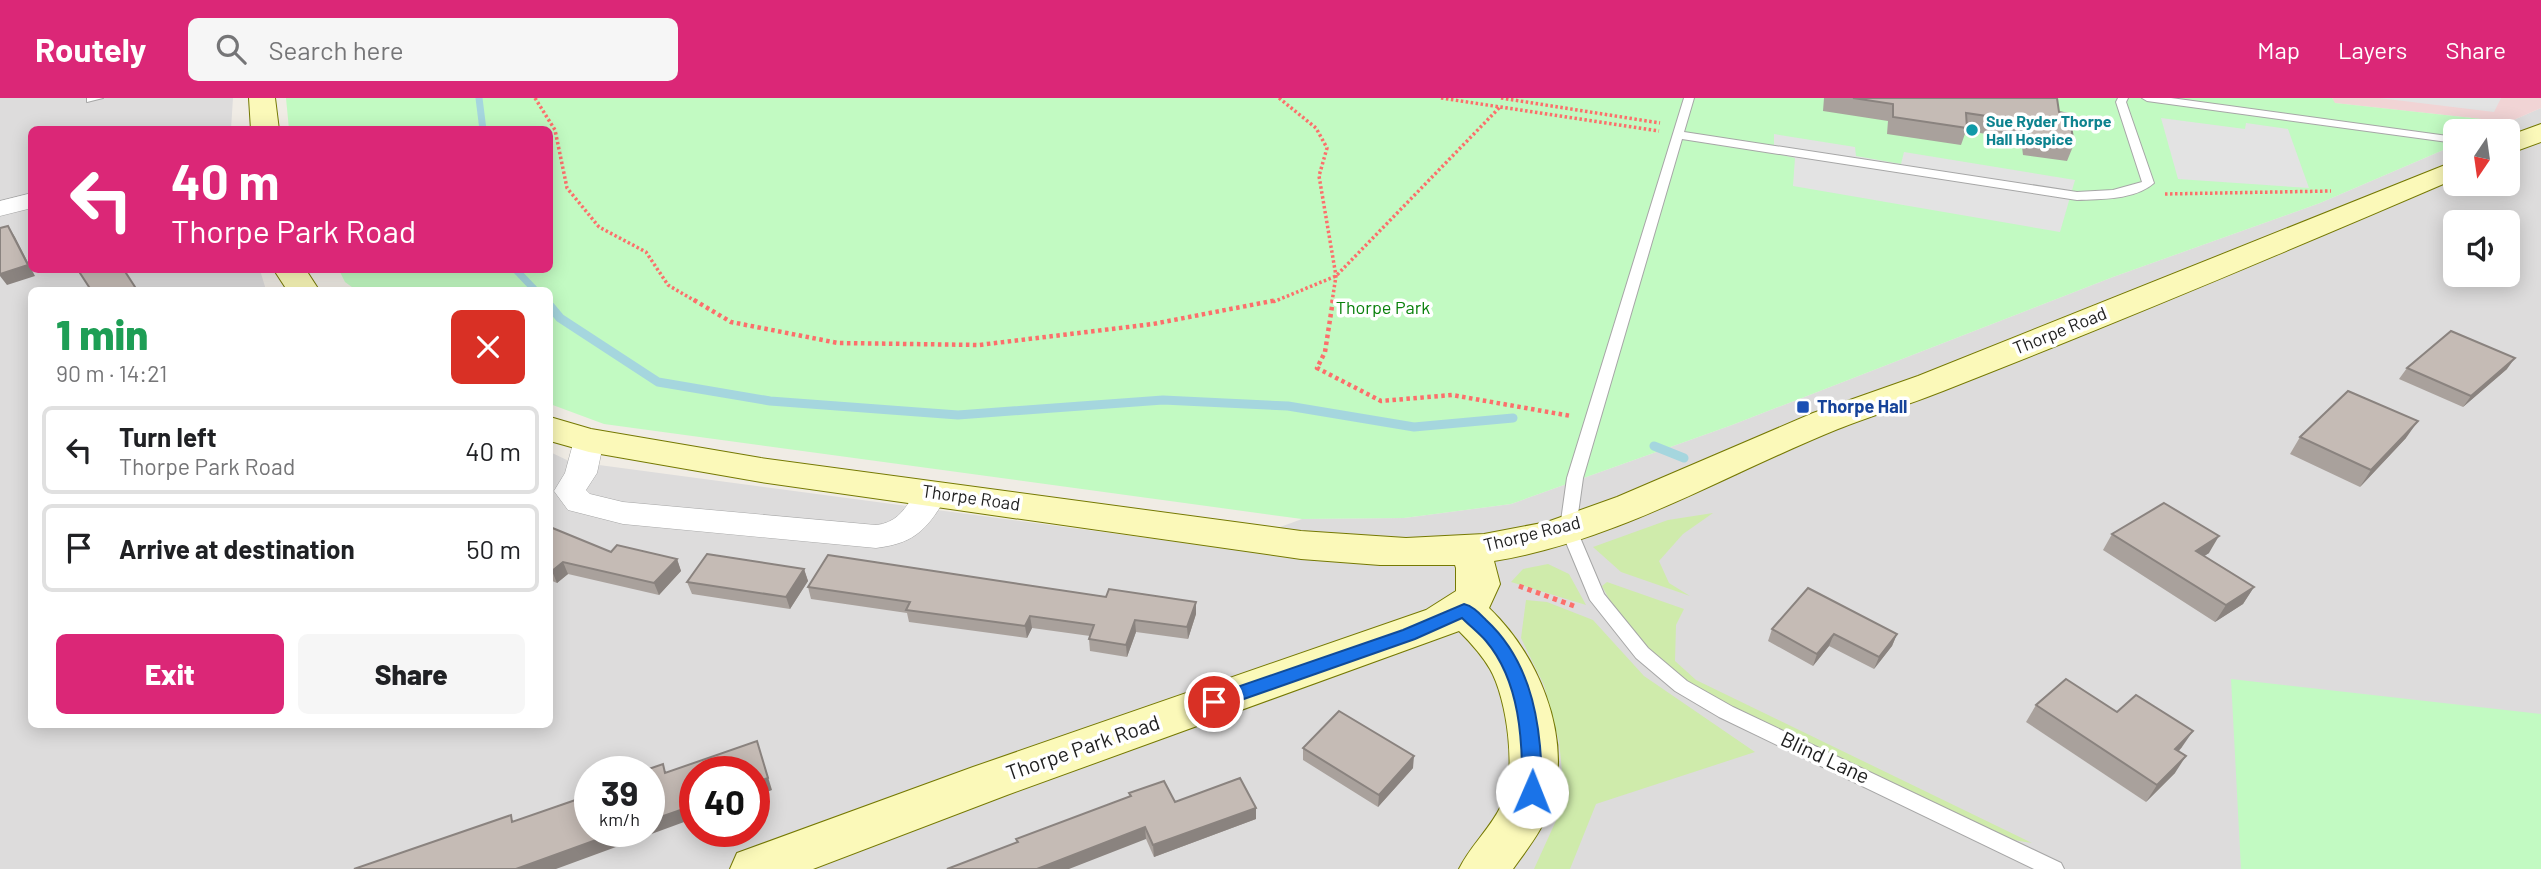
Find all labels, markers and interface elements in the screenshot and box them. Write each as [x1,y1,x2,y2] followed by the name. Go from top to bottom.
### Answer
[188,18,678,81] search box
[35,29,146,69] text: Routely
[212,30,250,68] icon: search
[268,34,404,65] text: Search here
[2257,35,2300,64] text: Map
[2338,35,2407,64] text: Layers
[2445,35,2506,64] text: Share
[1986,111,2112,148] place label: Sue Ryder Thorpe Hall Hospice
[2443,119,2520,196] north arrow
[2443,119,2520,287] map controls
[1964,122,1980,138] marker: Sue Ryder Thorpe Hall Hospice
[171,151,279,210] text: 40 m
[56,154,147,245] icon: left
[2443,210,2520,287] button: sound
[171,211,416,249] text: Thorpe Park Road
[1336,296,1430,318] park label: Thorpe Park
[2010,301,2110,359] street label: Thorpe Road
[56,308,148,358] text: 1 min
[451,310,525,384] button: close
[56,359,167,387] text: 90 m · 14:21
[1817,395,1907,417] place label: Thorpe Hall
[1795,399,1811,415] marker: Thorpe Hall
[119,421,217,452] text: Turn left
[60,431,98,469] icon: left
[465,435,521,466] text: 40 m
[119,452,295,480] text: Thorpe Park Road
[921,479,1022,515] street label: Thorpe Road
[1481,510,1582,556] street label: Thorpe Road
[60,529,98,567] icon: arrive
[119,533,355,564] text: Arrive at destination
[466,533,521,564] text: 50 m
[56,634,284,714] button: Exit
[298,634,525,714] button: Share
[1184,672,1244,732] pin
[1195,683,1233,721] icon: arrive
[1002,709,1163,785] street label: Thorpe Park Road
[1777,725,1874,788] street label: Blind Lane
[1495,755,1569,829] position arrow
[679,756,770,847] speed limit sign: 40
[601,771,638,813] text: 39
[599,808,640,830] text: km/h

